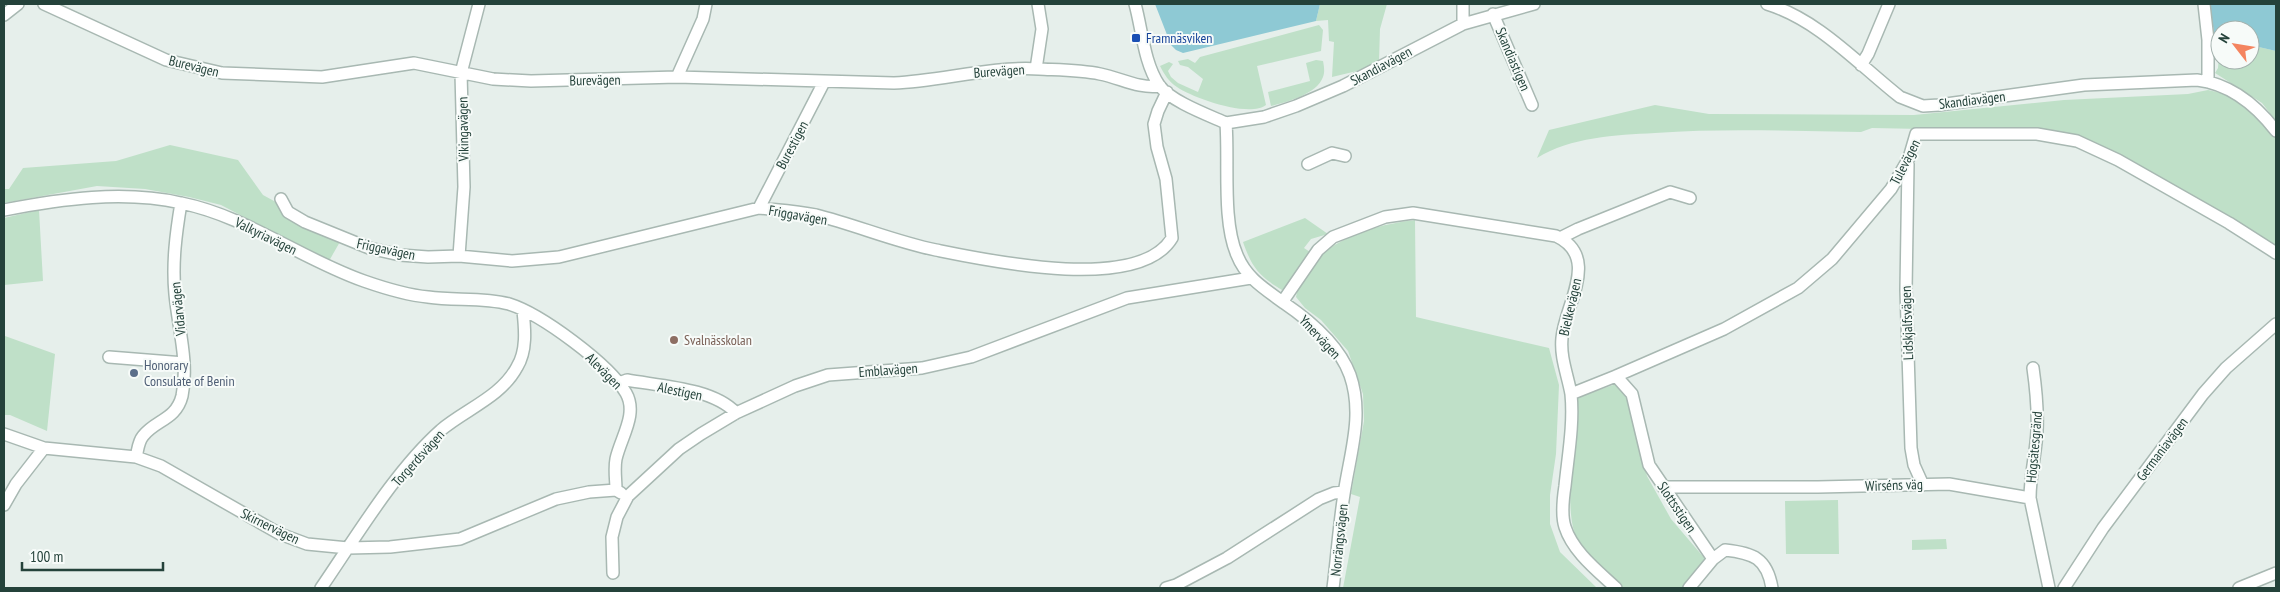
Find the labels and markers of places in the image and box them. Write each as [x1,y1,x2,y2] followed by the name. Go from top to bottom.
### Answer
[1146,29,1213,47] place label: Framnäsviken
[1130,32,1142,44] marker: Framnäsviken
[684,331,752,349] place label: Svalnässkolan
[668,334,680,346] marker: Svalnässkolan
[144,356,235,390] place label: Honorary Consulate of Benin
[128,367,140,379] marker: Honorary Consulate of Benin

